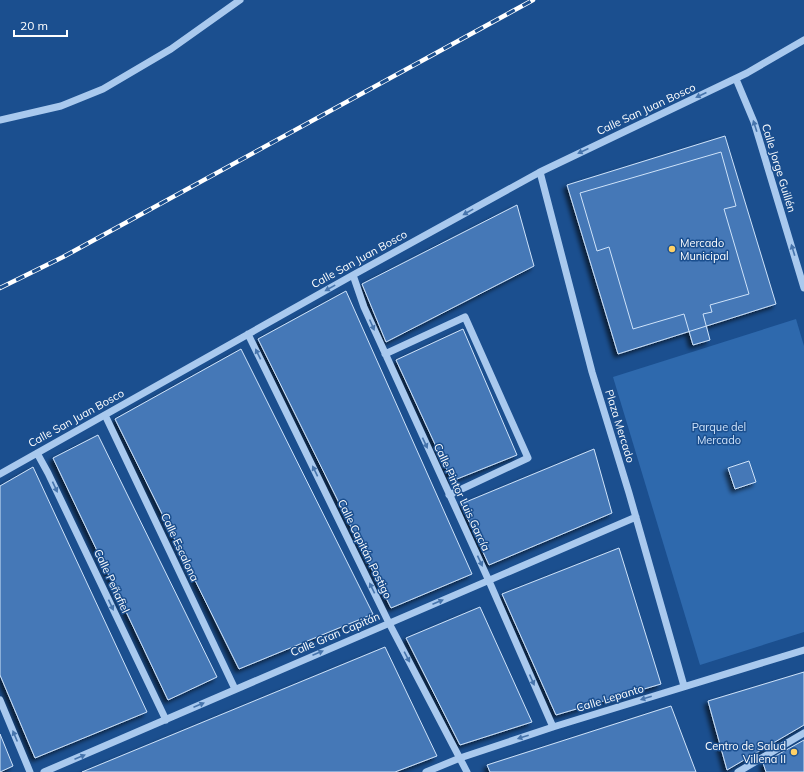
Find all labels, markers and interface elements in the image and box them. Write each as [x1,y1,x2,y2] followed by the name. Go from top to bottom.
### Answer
[14,12,67,38] scale bar
[20,18,48,33] text: 20 m
[594,80,698,138] street label: Calle San Juan Bosco
[695,92,706,98] one-way arrow
[751,120,757,132] one-way arrow
[759,122,799,214] street label: Calle Jorge Guillén
[578,148,589,154] one-way arrow
[462,208,474,215] one-way arrow
[309,227,409,291] street label: Calle San Juan Bosco
[680,236,729,263] place label: Mercado Municipal
[667,244,677,254] marker: Mercado Municipal
[790,244,796,256] one-way arrow
[324,285,336,291] one-way arrow
[369,319,375,331] one-way arrow
[255,348,261,360] one-way arrow
[26,386,126,450] street label: Calle San Juan Bosco
[602,388,638,464] street label: Plaza Mercado
[692,420,746,447] park label: Parque del Mercado
[423,437,429,449] one-way arrow
[431,441,493,553] street label: Calle Pintor Luis García
[312,465,318,477] one-way arrow
[52,482,58,493] one-way arrow
[335,497,395,601] street label: Calle Capitán Postigo
[158,511,202,583] street label: Calle Escalona
[91,547,133,615] street label: Calle Peñafiel
[477,555,483,567] one-way arrow
[369,582,375,593] one-way arrow
[108,599,114,611] one-way arrow
[432,599,443,605] one-way arrow
[288,609,382,659] street label: Calle Gran Capitán
[313,650,325,656] one-way arrow
[404,652,410,663] one-way arrow
[529,674,535,686] one-way arrow
[575,681,645,715] street label: Calle Lepanto
[640,695,652,701] one-way arrow
[194,702,205,708] one-way arrow
[12,731,18,742] one-way arrow
[516,734,528,740] one-way arrow
[705,739,786,766] place label: Centro de Salud Villena II
[789,747,799,757] marker: Centro de Salud Villena II
[74,753,86,759] one-way arrow

